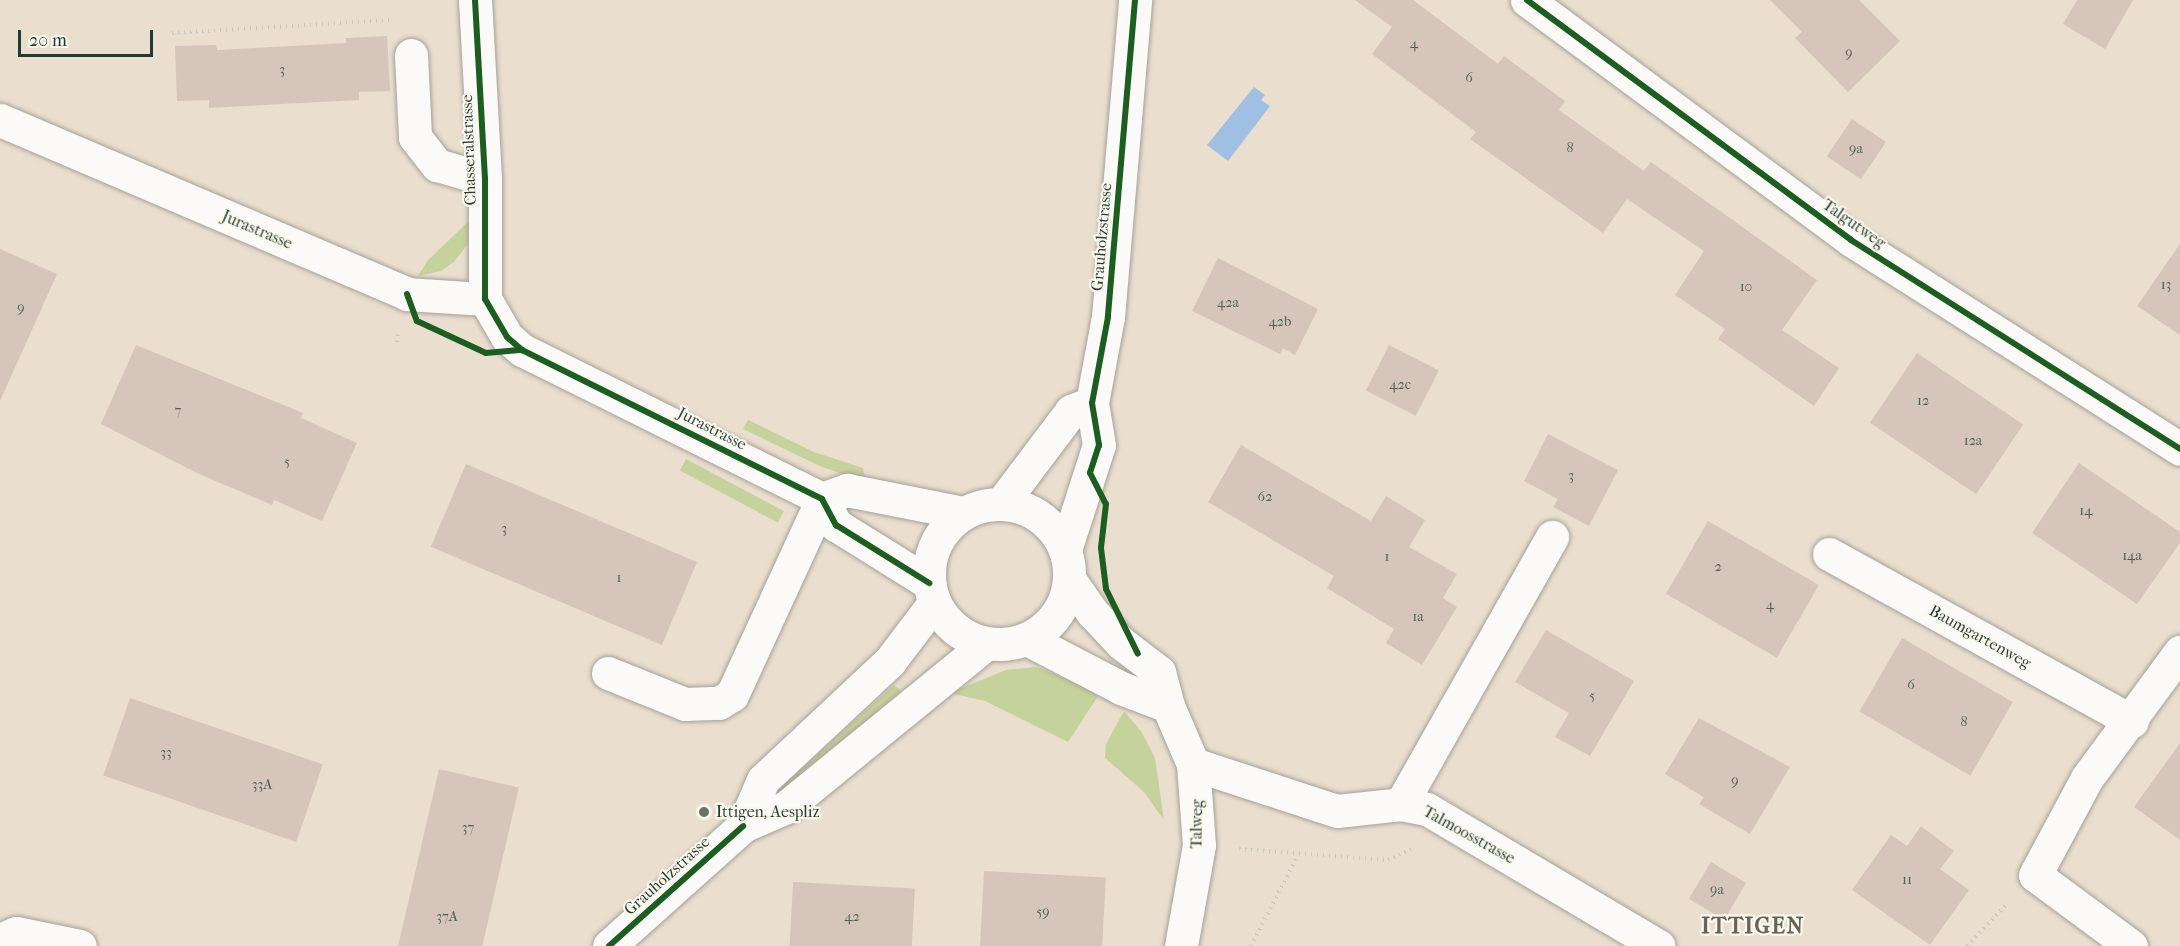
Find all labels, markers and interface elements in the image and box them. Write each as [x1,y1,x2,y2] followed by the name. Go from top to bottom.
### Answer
[21,18,156,56] scale bar
[29,30,67,51] text: 20 m
[1410,36,1418,52] house number: 4
[1845,45,1853,61] house number: 9
[279,62,285,78] house number: 3
[1465,70,1473,86] house number: 6
[457,94,481,206] street label: Chasseralstrasse
[1566,140,1574,156] house number: 8
[1849,141,1863,157] house number: 9a
[1088,182,1116,292] street label: Grauholzstrasse
[1819,195,1889,253] street label: Talgutweg
[219,207,295,253] street label: Jurastrasse
[2161,277,2171,293] house number: 13
[1740,279,1752,295] house number: 10
[1217,295,1239,311] house number: 42a
[17,300,25,316] house number: 9
[1269,314,1291,330] house number: 42b
[1389,377,1411,393] house number: 42c
[1917,393,1929,409] house number: 12
[175,403,181,419] house number: 7
[674,404,750,454] street label: Jurastrasse
[1964,433,1982,449] house number: 12a
[284,454,290,470] house number: 5
[1568,468,1574,484] house number: 3
[1258,489,1272,505] house number: 62
[2079,503,2093,519] house number: 14
[501,521,507,537] house number: 3
[2122,548,2142,564] house number: 14a
[1385,549,1389,565] house number: 1
[1714,559,1722,575] house number: 2
[617,570,621,586] house number: 1
[1766,597,1774,613] house number: 4
[1926,601,2034,673] street label: Baumgartenweg
[1412,609,1424,625] house number: 1a
[1907,677,1915,693] house number: 6
[1589,688,1595,704] house number: 5
[1960,714,1968,730] house number: 8
[160,745,172,761] house number: 33
[1731,773,1739,789] house number: 9
[252,777,272,793] house number: 33A
[1187,799,1207,849] street label: Talweg
[716,802,820,822] place label: Ittigen, Aespliz
[1420,802,1518,868] street label: Talmoosstrasse
[697,805,711,819] marker: Ittigen, Aespliz
[462,820,474,836] house number: 37
[620,833,714,919] street label: Grauholzstrasse
[1902,872,1912,888] house number: 11
[1710,882,1724,898] house number: 9a
[1036,904,1050,920] house number: 59
[436,909,458,925] house number: 37A
[844,909,860,925] house number: 42
[1701,914,1805,940] district label: ITTIGEN

